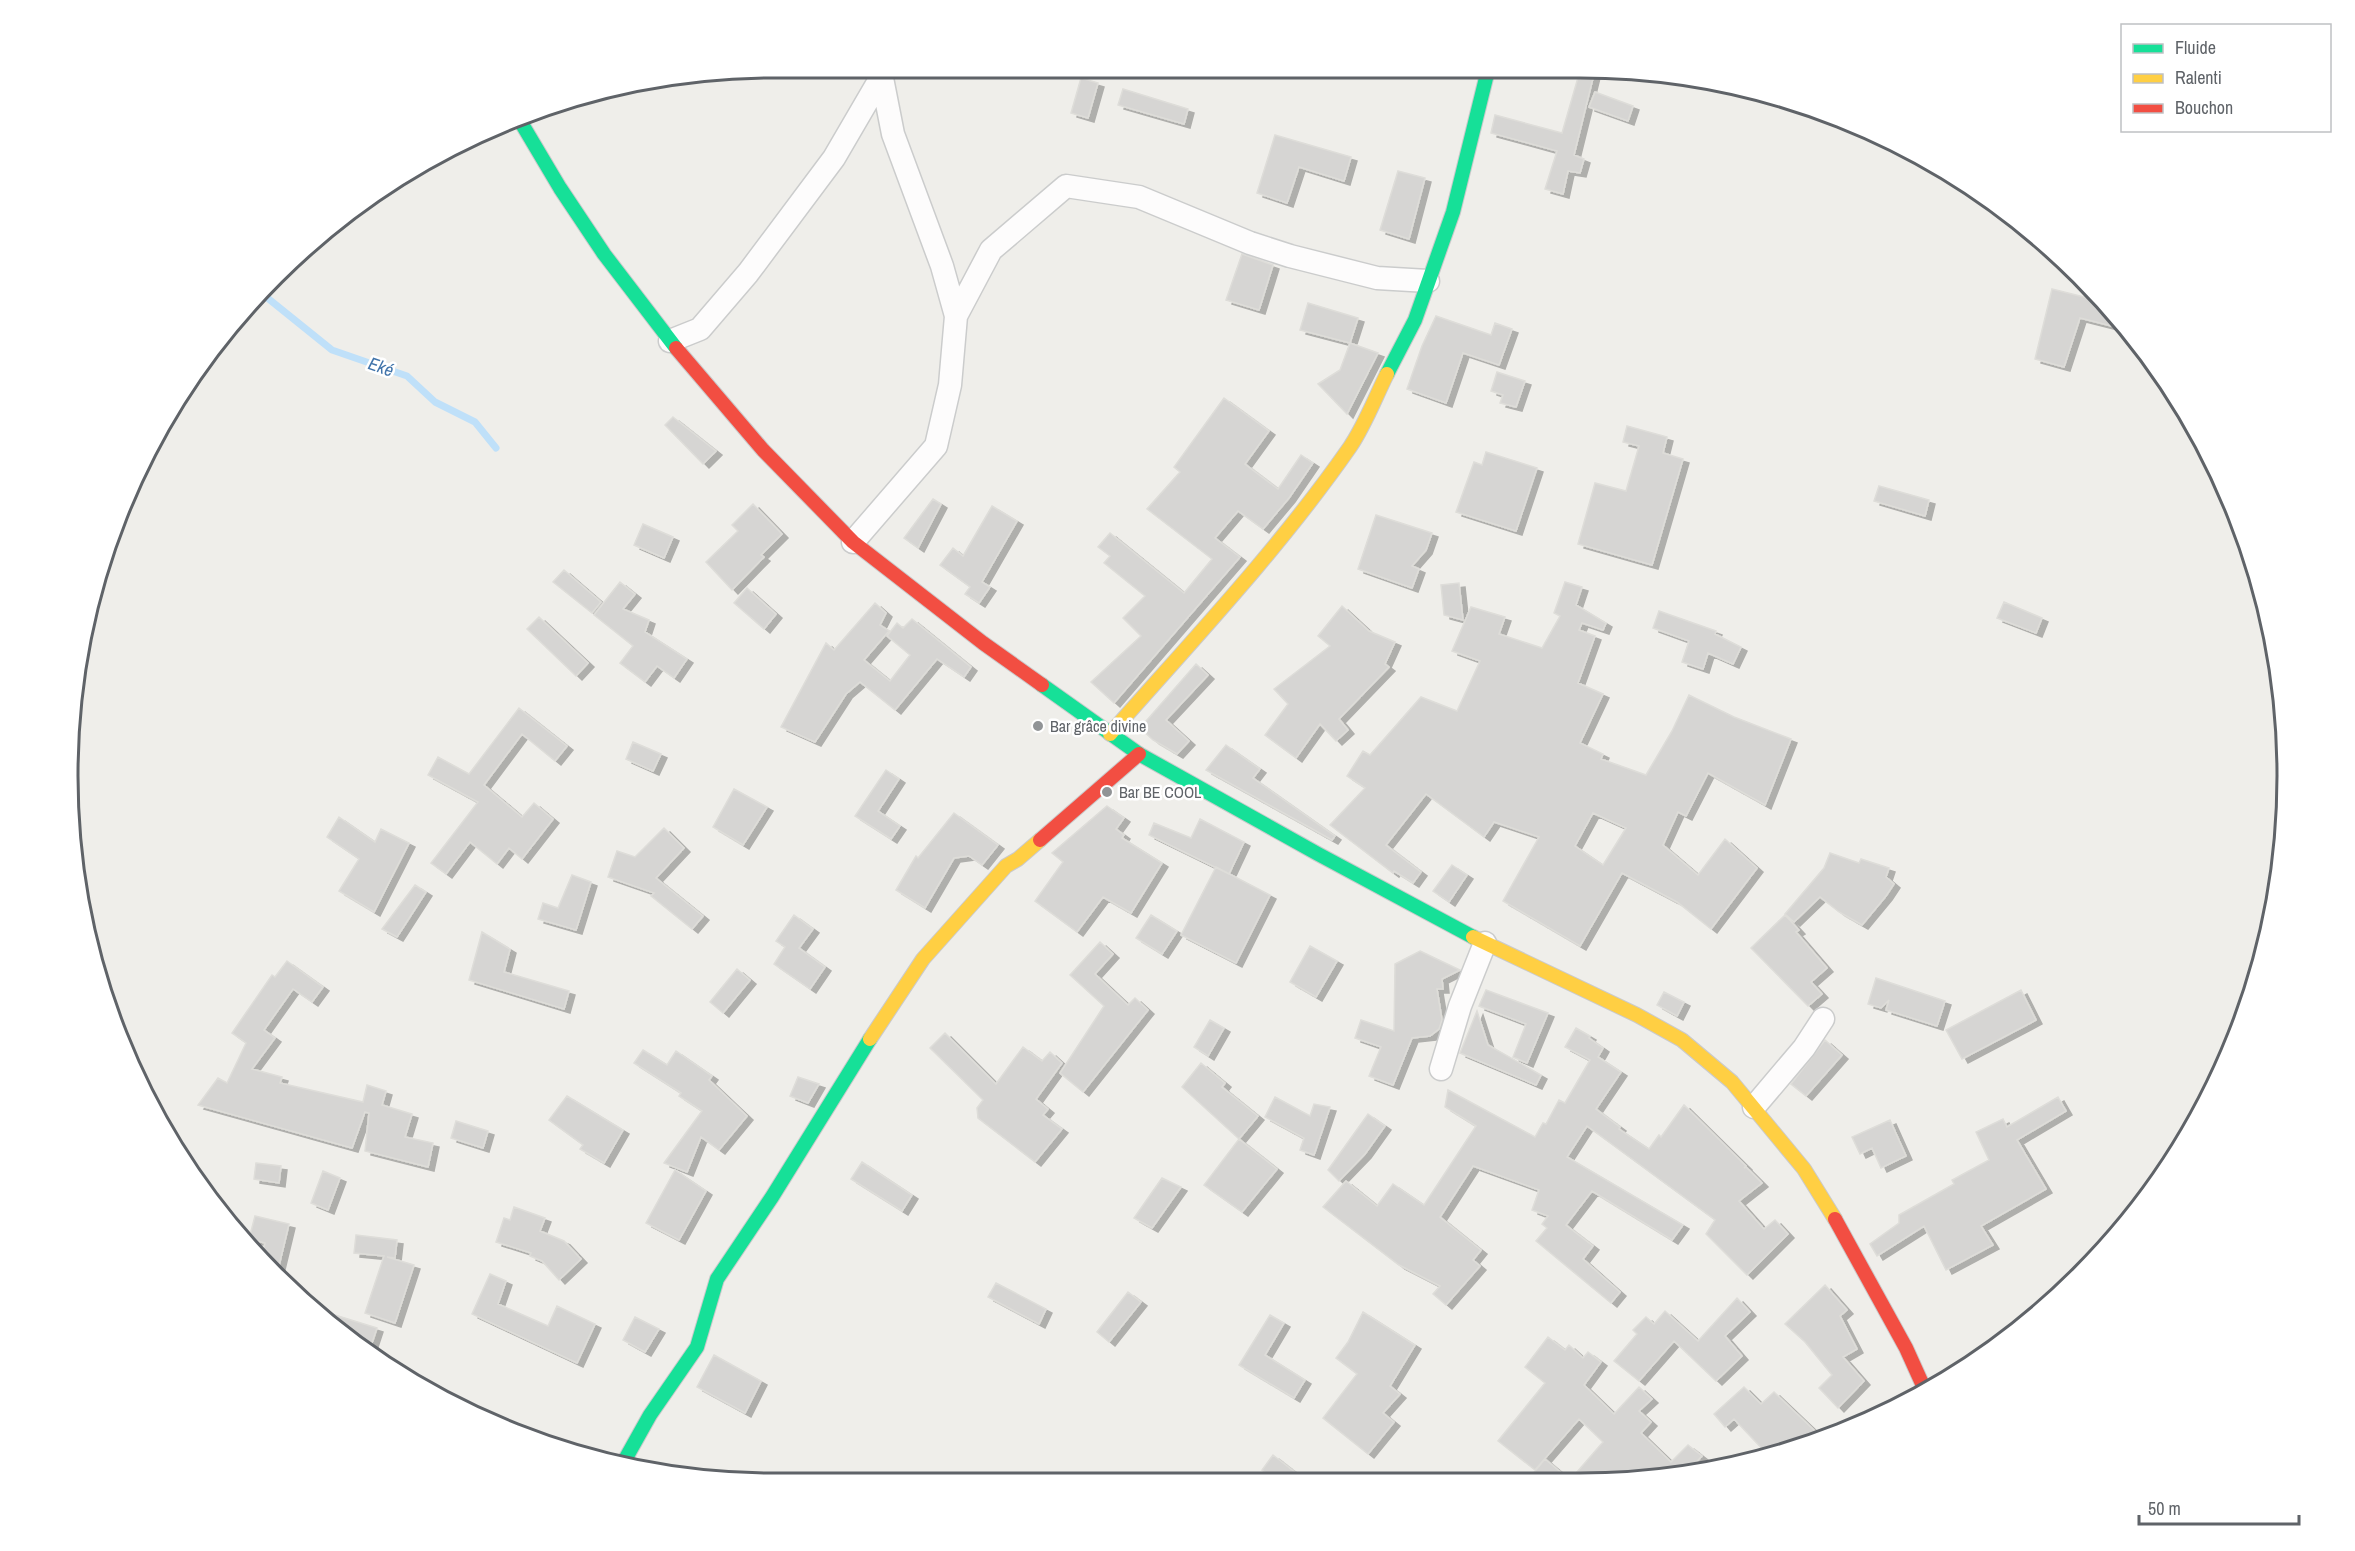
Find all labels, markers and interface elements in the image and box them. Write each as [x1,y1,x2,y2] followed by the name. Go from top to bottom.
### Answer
[2121,24,2331,132] legend
[2175,35,2216,60] text: Fluide
[2175,65,2222,90] text: Ralenti
[2175,95,2233,120] text: Bouchon
[365,351,397,382] water label: Eké
[1050,715,1146,737] place label: Bar grâce divine
[1031,719,1045,733] marker: Bar grâce divine
[1119,781,1202,803] place label: Bar BE COOL
[1100,785,1114,799] marker: Bar BE COOL
[2139,1488,2300,1526] scale bar
[2148,1496,2181,1521] text: 50 m

